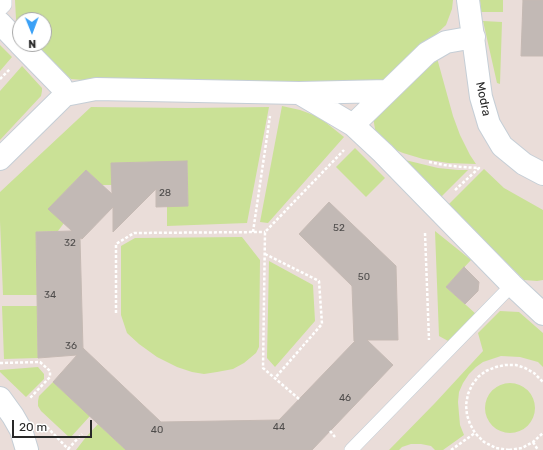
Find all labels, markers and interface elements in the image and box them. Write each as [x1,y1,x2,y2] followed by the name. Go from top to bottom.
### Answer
[12,12,52,52] north arrow
[28,37,36,50] text: N
[472,81,494,117] street label: Modra
[159,187,171,199] house number: 28
[333,222,345,234] house number: 52
[64,237,76,249] house number: 32
[358,271,370,283] house number: 50
[44,289,56,301] house number: 34
[65,340,77,352] house number: 36
[339,392,351,404] house number: 46
[14,412,94,438] scale bar
[19,420,47,434] text: 20 m
[273,421,285,433] house number: 44
[151,424,163,436] house number: 40

